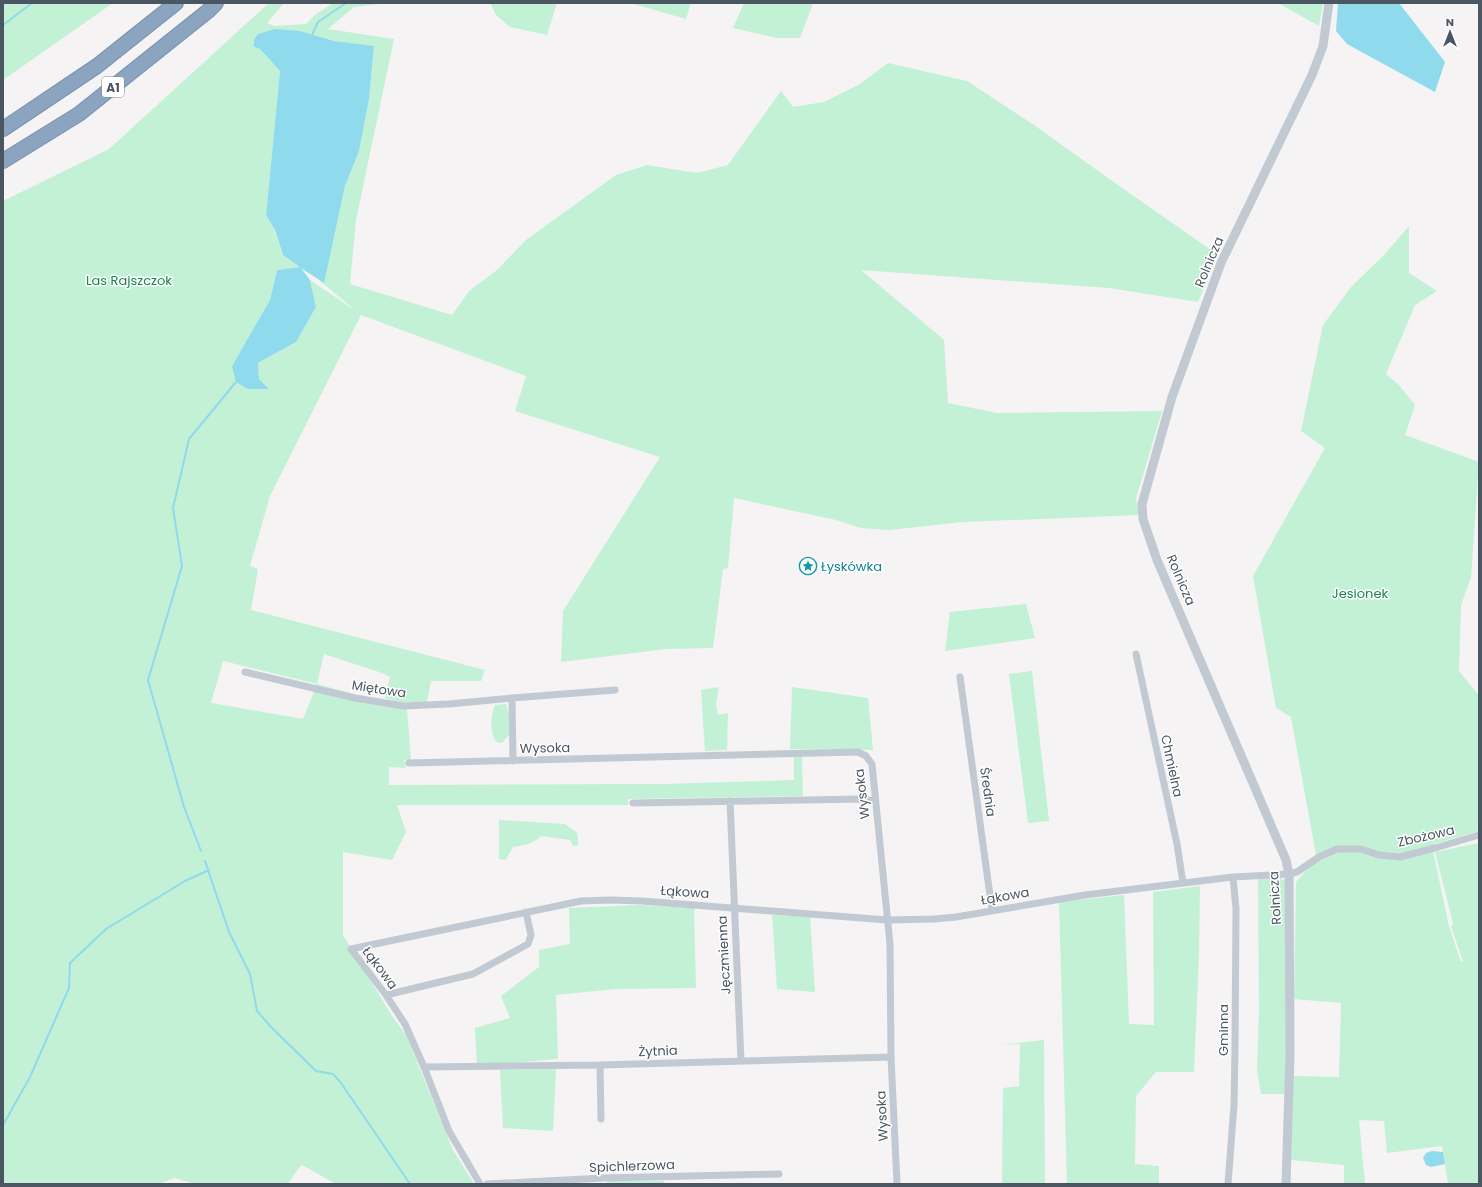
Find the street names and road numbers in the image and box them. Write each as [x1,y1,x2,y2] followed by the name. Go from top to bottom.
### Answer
[102,77,124,97] road number: A1
[1190,234,1228,290] street label: Rolnicza
[1162,552,1200,608] street label: Rolnicza
[350,675,408,703] street label: Miętowa
[1156,733,1188,799] street label: Chmielna
[520,738,570,758] street label: Wysoka
[975,766,1001,818] street label: Średnia
[849,768,875,820] street label: Wysoka
[1396,820,1456,852] street label: Zbożowa
[1264,871,1286,925] street label: Rolnicza
[660,881,710,903] street label: Łąkowa
[979,882,1031,910] street label: Łąkowa
[712,915,736,995] street label: Jęczmienna
[358,943,402,993] street label: Łąkowa
[1214,1004,1233,1056] street label: Gminna
[638,1041,678,1061] street label: Żytnia
[871,1090,893,1142] street label: Wysoka
[589,1155,675,1177] street label: Spichlerzowa

